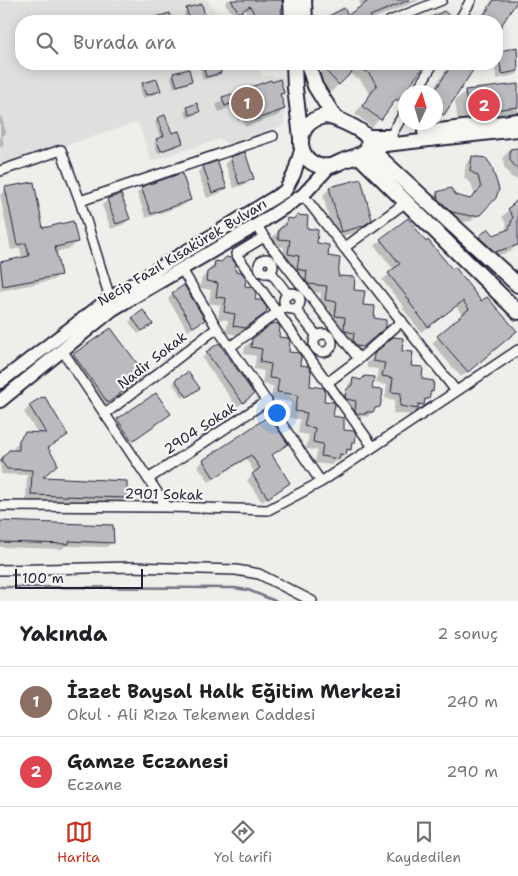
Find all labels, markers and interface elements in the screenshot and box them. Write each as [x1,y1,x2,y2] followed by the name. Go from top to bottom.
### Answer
[15,15,503,70] search box
[33,29,61,57] icon: search
[73,30,176,55] text: Burada ara
[231,84,263,122] pin: 1
[398,85,443,130] north arrow
[468,86,500,124] pin: 2
[94,194,270,310] street label: Necip Fazıl Kısakürek Bulvarı
[114,327,190,393] street label: Nadir Sokak
[160,398,240,458] street label: 2904 Sokak
[264,400,290,426] your location
[124,484,204,504] street label: 2901 Sokak
[15,566,142,589] scale bar
[22,569,64,587] text: 100 m
[20,620,107,648] text: Yakında
[437,623,498,644] text: 2 sonuç
[67,679,401,704] text: İzzet Baysal Halk Eğitim Merkezi
[32,691,40,712] text: 1
[446,691,498,712] text: 240 m
[67,704,315,725] text: Okul · Ali Rıza Tekemen Caddesi
[67,749,229,774] text: Gamze Eczanesi
[30,761,42,782] text: 2
[446,761,498,782] text: 290 m
[67,774,122,795] text: Eczane
[57,818,100,866] tab: Harita
[214,818,272,866] tab: Yol tarifi
[386,818,461,866] tab: Kaydedilen

